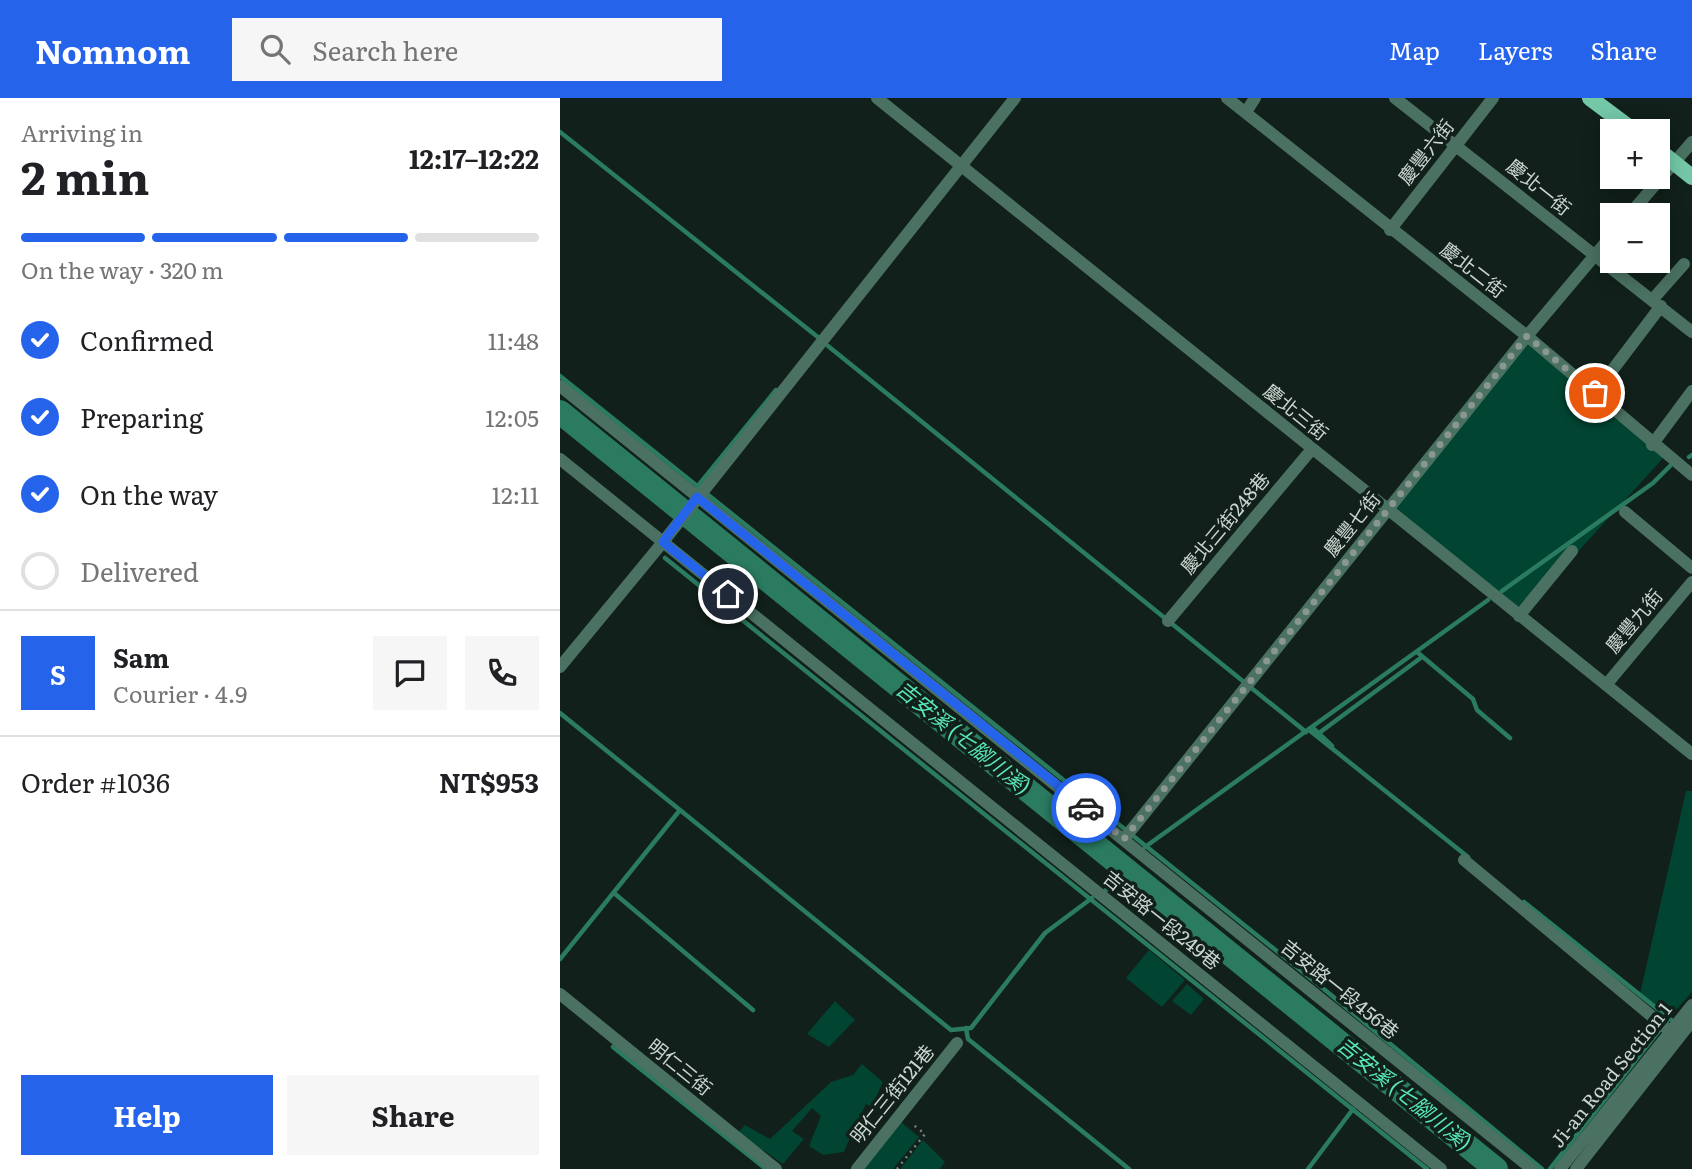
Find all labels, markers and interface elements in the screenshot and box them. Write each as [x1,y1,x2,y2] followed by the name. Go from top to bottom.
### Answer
[232,18,722,81] search box
[35,25,190,74] text: Nomnom
[256,30,294,68] icon: search
[312,30,458,69] text: Search here
[1389,32,1440,67] text: Map
[1478,32,1552,67] text: Layers
[1590,32,1657,67] text: Share
[1391,113,1460,190] street label: 慶豐六街
[21,115,143,149] text: Arriving in
[1600,119,1670,273] map controls
[1600,119,1670,189] button: +
[409,138,539,177] text: 12:17–12:22
[21,141,150,209] text: 2 min
[1501,151,1578,221] street label: 慶北一街
[1600,203,1670,273] button: −
[1435,235,1512,304] street label: 慶北二街
[21,252,224,286] text: On the way · 320 m
[80,320,214,359] text: Confirmed
[21,321,59,359] icon: check
[488,323,539,357] text: 11:48
[1565,363,1625,423] pin
[1576,374,1614,412] icon: bag
[1258,376,1335,446] street label: 慶北三街
[80,397,203,436] text: Preparing
[21,398,59,436] icon: check
[485,400,539,434] text: 12:05
[1173,465,1275,579] street label: 慶北三街248巷
[80,474,218,513] text: On the way
[21,475,59,513] icon: check
[492,477,539,511] text: 12:11
[1316,485,1386,562] street label: 慶豐七街
[80,551,199,590] text: Delivered
[698,564,758,624] pin
[709,575,747,613] icon: home
[1598,582,1668,658] street label: 慶豐九街
[373,636,447,710] button: chat
[465,636,539,710] button: phone
[113,637,169,676] text: Sam
[50,654,66,693] text: S
[891,672,1038,800] water label: 吉安溪 (七腳川溪)
[113,676,247,710] text: Courier · 4.9
[21,762,170,801] text: Order #1036
[439,762,539,801] text: NT$953
[1051,773,1121,843] courier
[1067,789,1105,827] icon: car
[1098,863,1227,975] street label: 吉安路一段249巷
[1276,932,1406,1045] street label: 吉安路一段456巷
[1543,996,1678,1153] street label: Ji-an Road Section 1
[1332,1028,1479,1156] water label: 吉安溪 (七腳川溪)
[642,1031,719,1101] street label: 明仁三街
[843,1038,940,1149] street label: 明仁三街121巷
[21,1075,273,1155] button: Help
[287,1075,539,1155] button: Share

